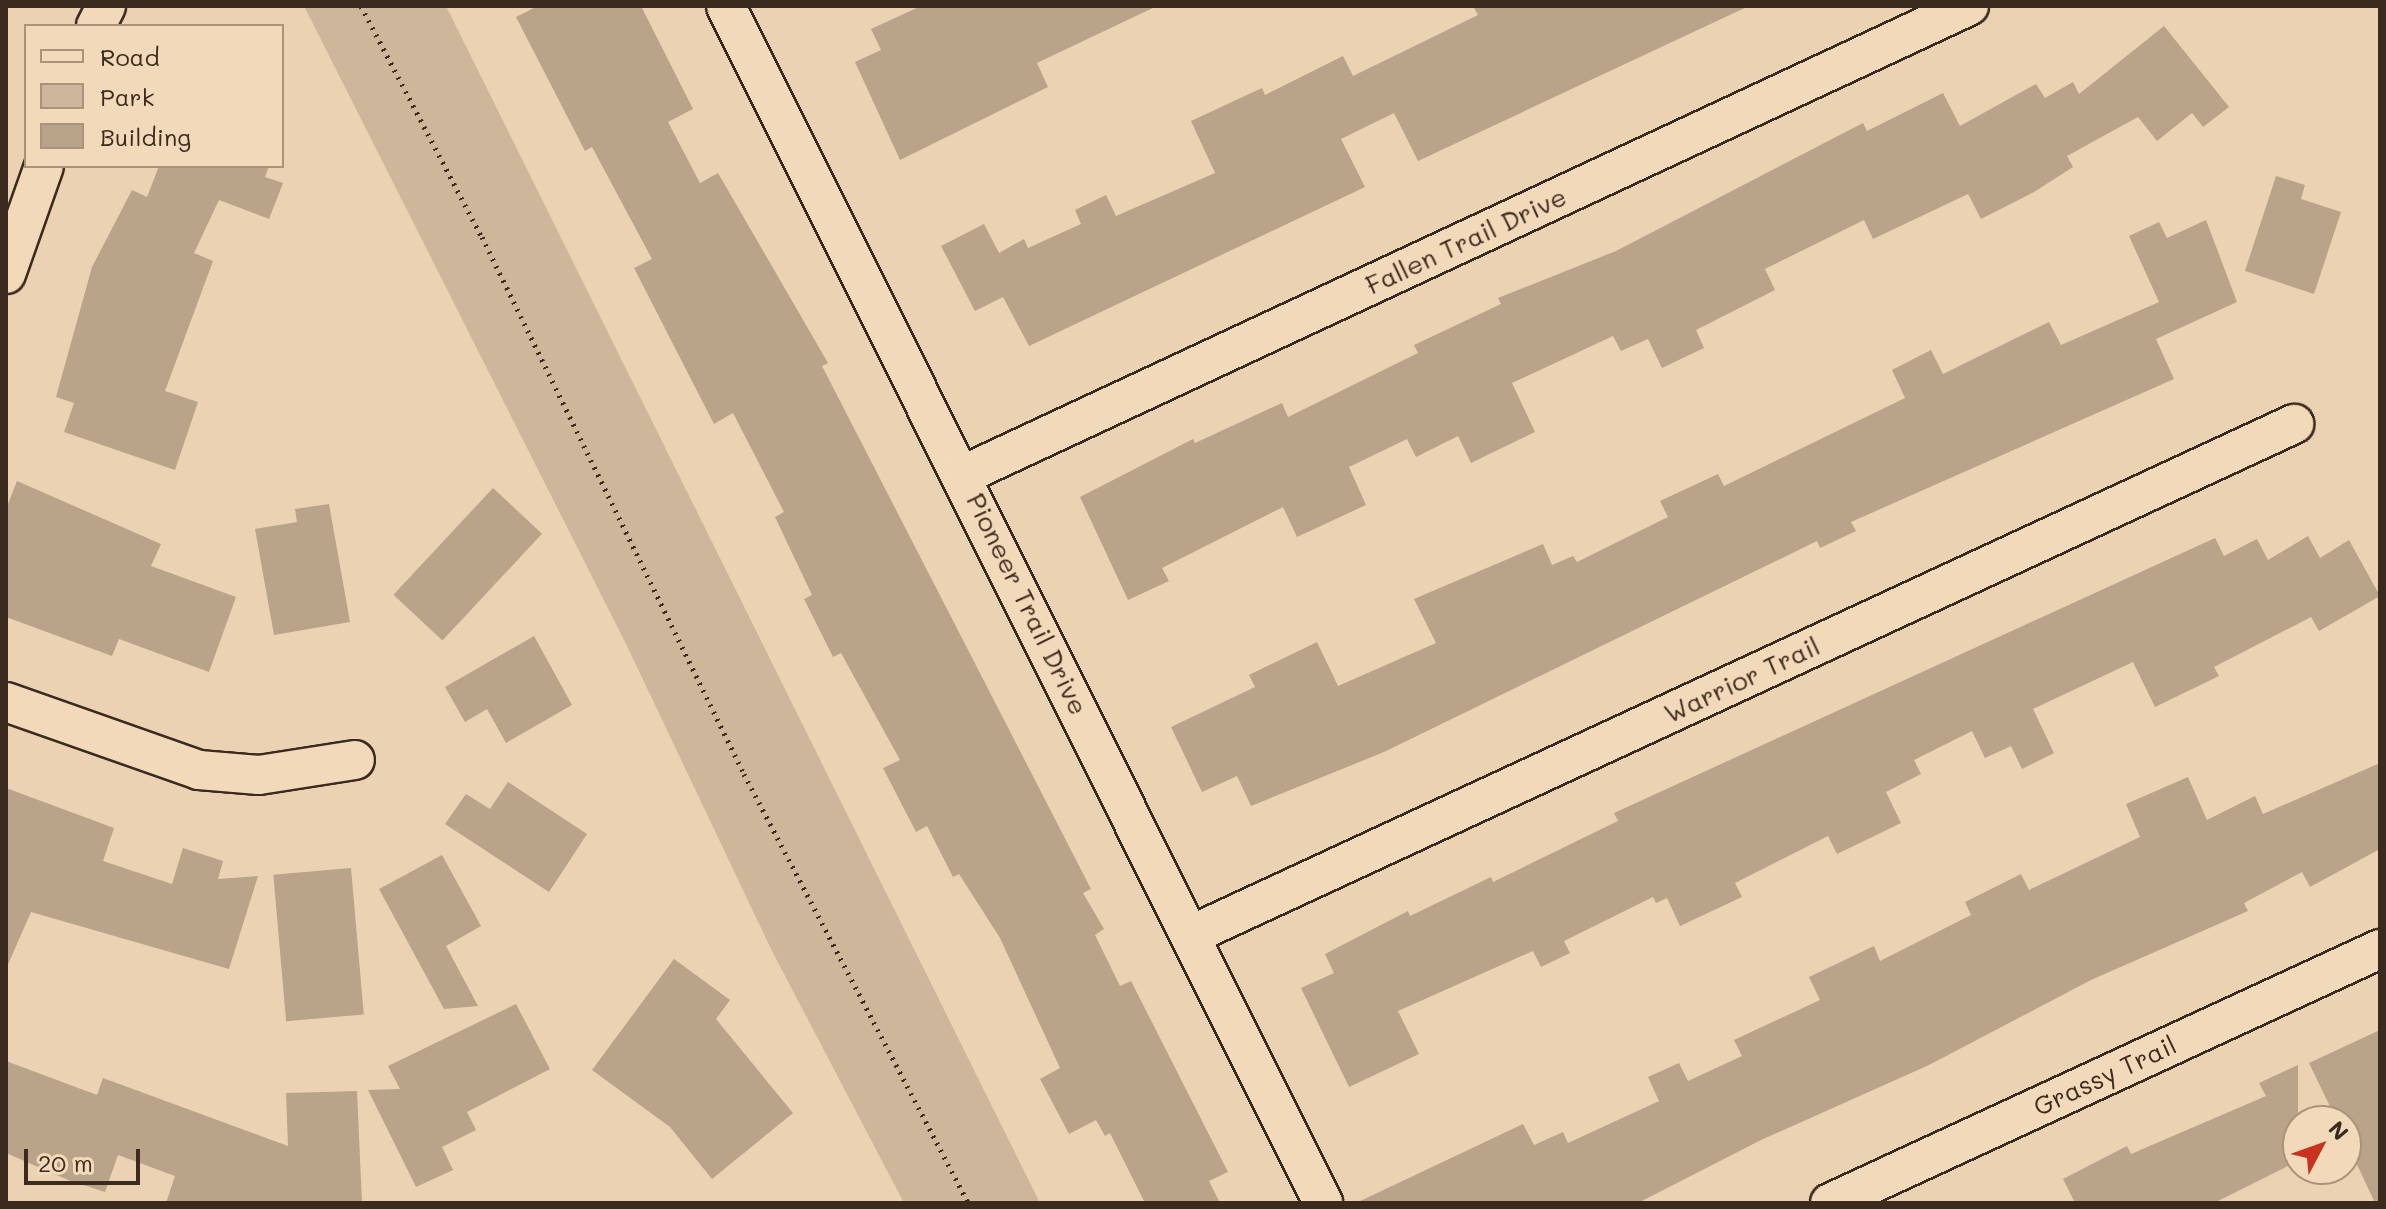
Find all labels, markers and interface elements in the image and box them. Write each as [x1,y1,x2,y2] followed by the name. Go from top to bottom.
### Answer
[24,24,284,168] legend
[100,41,160,72] text: Road
[100,81,154,112] text: Park
[100,121,191,152] text: Building
[1361,181,1571,301] street label: Fallen Trail Drive
[960,488,1094,720] street label: Pioneer Trail Drive
[1659,630,1825,730] street label: Warrior Trail
[2029,1029,2181,1123] street label: Grassy Trail
[2282,1105,2362,1185] north arrow
[2323,1114,2355,1146] text: N
[28,1133,144,1183] scale bar
[38,1147,93,1178] text: 20 m

